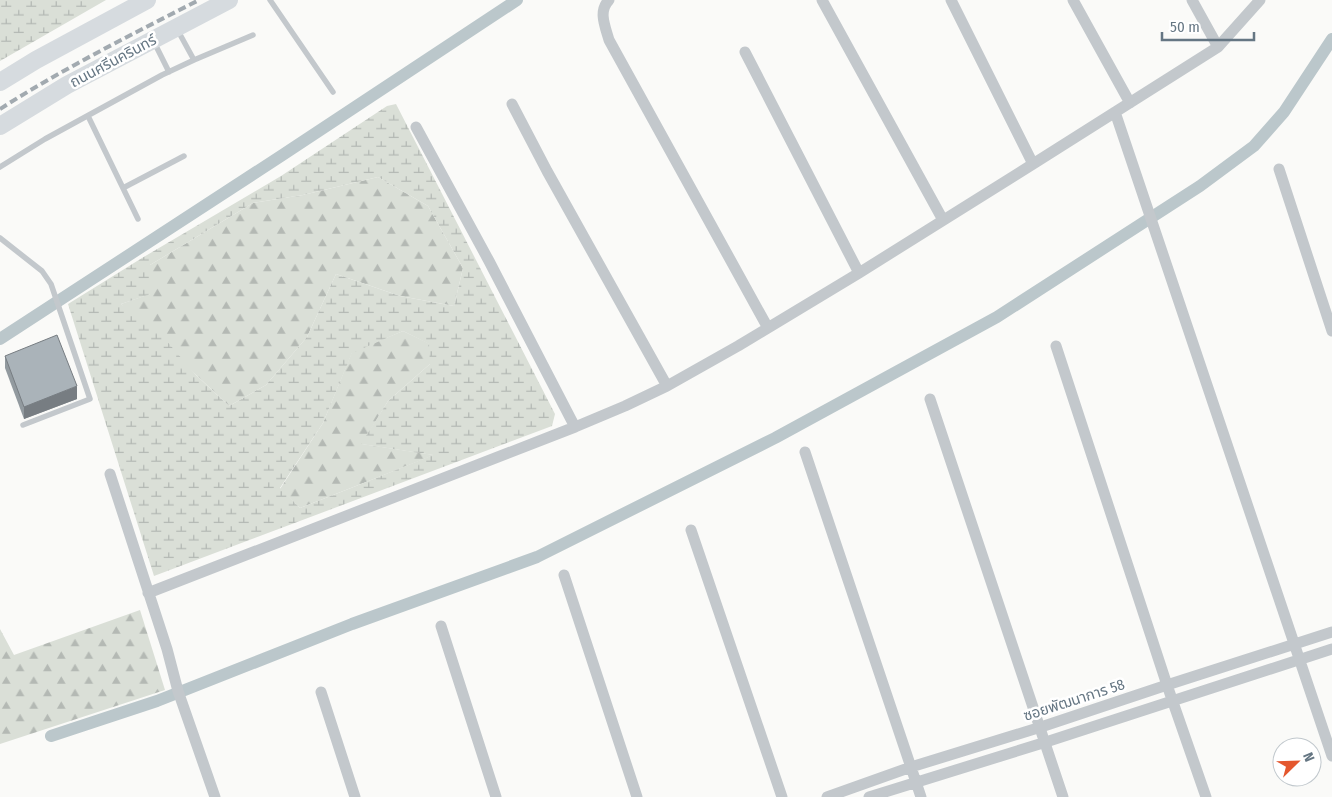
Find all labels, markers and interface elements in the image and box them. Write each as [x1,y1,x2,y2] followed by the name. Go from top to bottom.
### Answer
[1162,10,1254,42] scale bar
[1170,18,1200,36] text: 50 m
[67,30,160,91] street label: ถนนศรีนครินทร์
[1021,675,1127,725] street label: ซอยพัฒนาการ 58
[1272,737,1322,787] north arrow
[1299,750,1318,764] text: N

